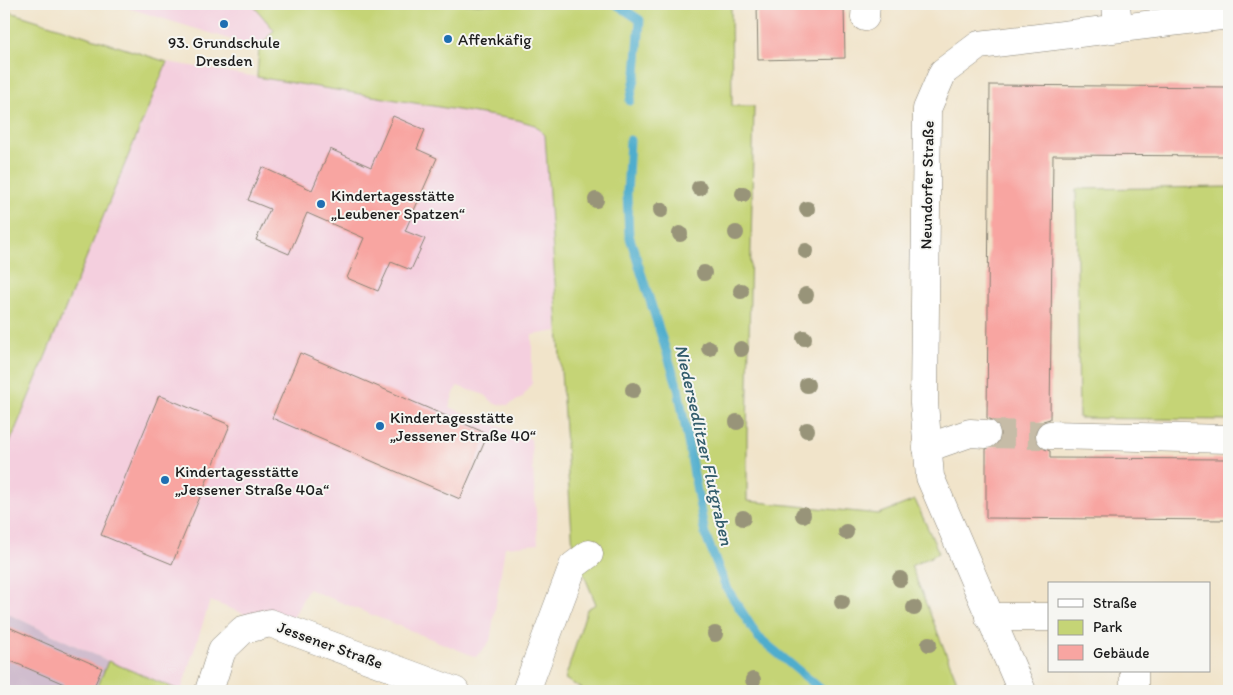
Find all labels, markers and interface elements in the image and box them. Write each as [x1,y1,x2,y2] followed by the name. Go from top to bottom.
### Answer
[218,18,230,30] marker: 93. Grundschule Dresden
[458,30,532,49] place label: Affenkäfig
[168,33,280,70] place label: 93. Grundschule Dresden
[442,33,454,45] marker: Affenkäfig
[916,120,938,250] street label: Neundorfer Straße
[331,186,465,223] place label: Kindertagesstätte „Leubener Spatzen“
[315,198,327,210] marker: Kindertagesstätte „Leubener Spatzen“
[670,342,738,548] water label: Niedersedlitzer Flutgraben
[390,408,536,445] place label: Kindertagesstätte „Jessener Straße 40“
[374,420,386,432] marker: Kindertagesstätte „Jessener Straße 40“
[175,462,329,499] place label: Kindertagesstätte „Jessener Straße 40a“
[159,474,171,486] marker: Kindertagesstätte „Jessener Straße 40a“
[1048,582,1210,672] legend
[1093,594,1137,612] text: Straße
[275,617,385,673] street label: Jessener Straße
[1093,618,1123,636] text: Park
[1093,644,1150,662] text: Gebäude

